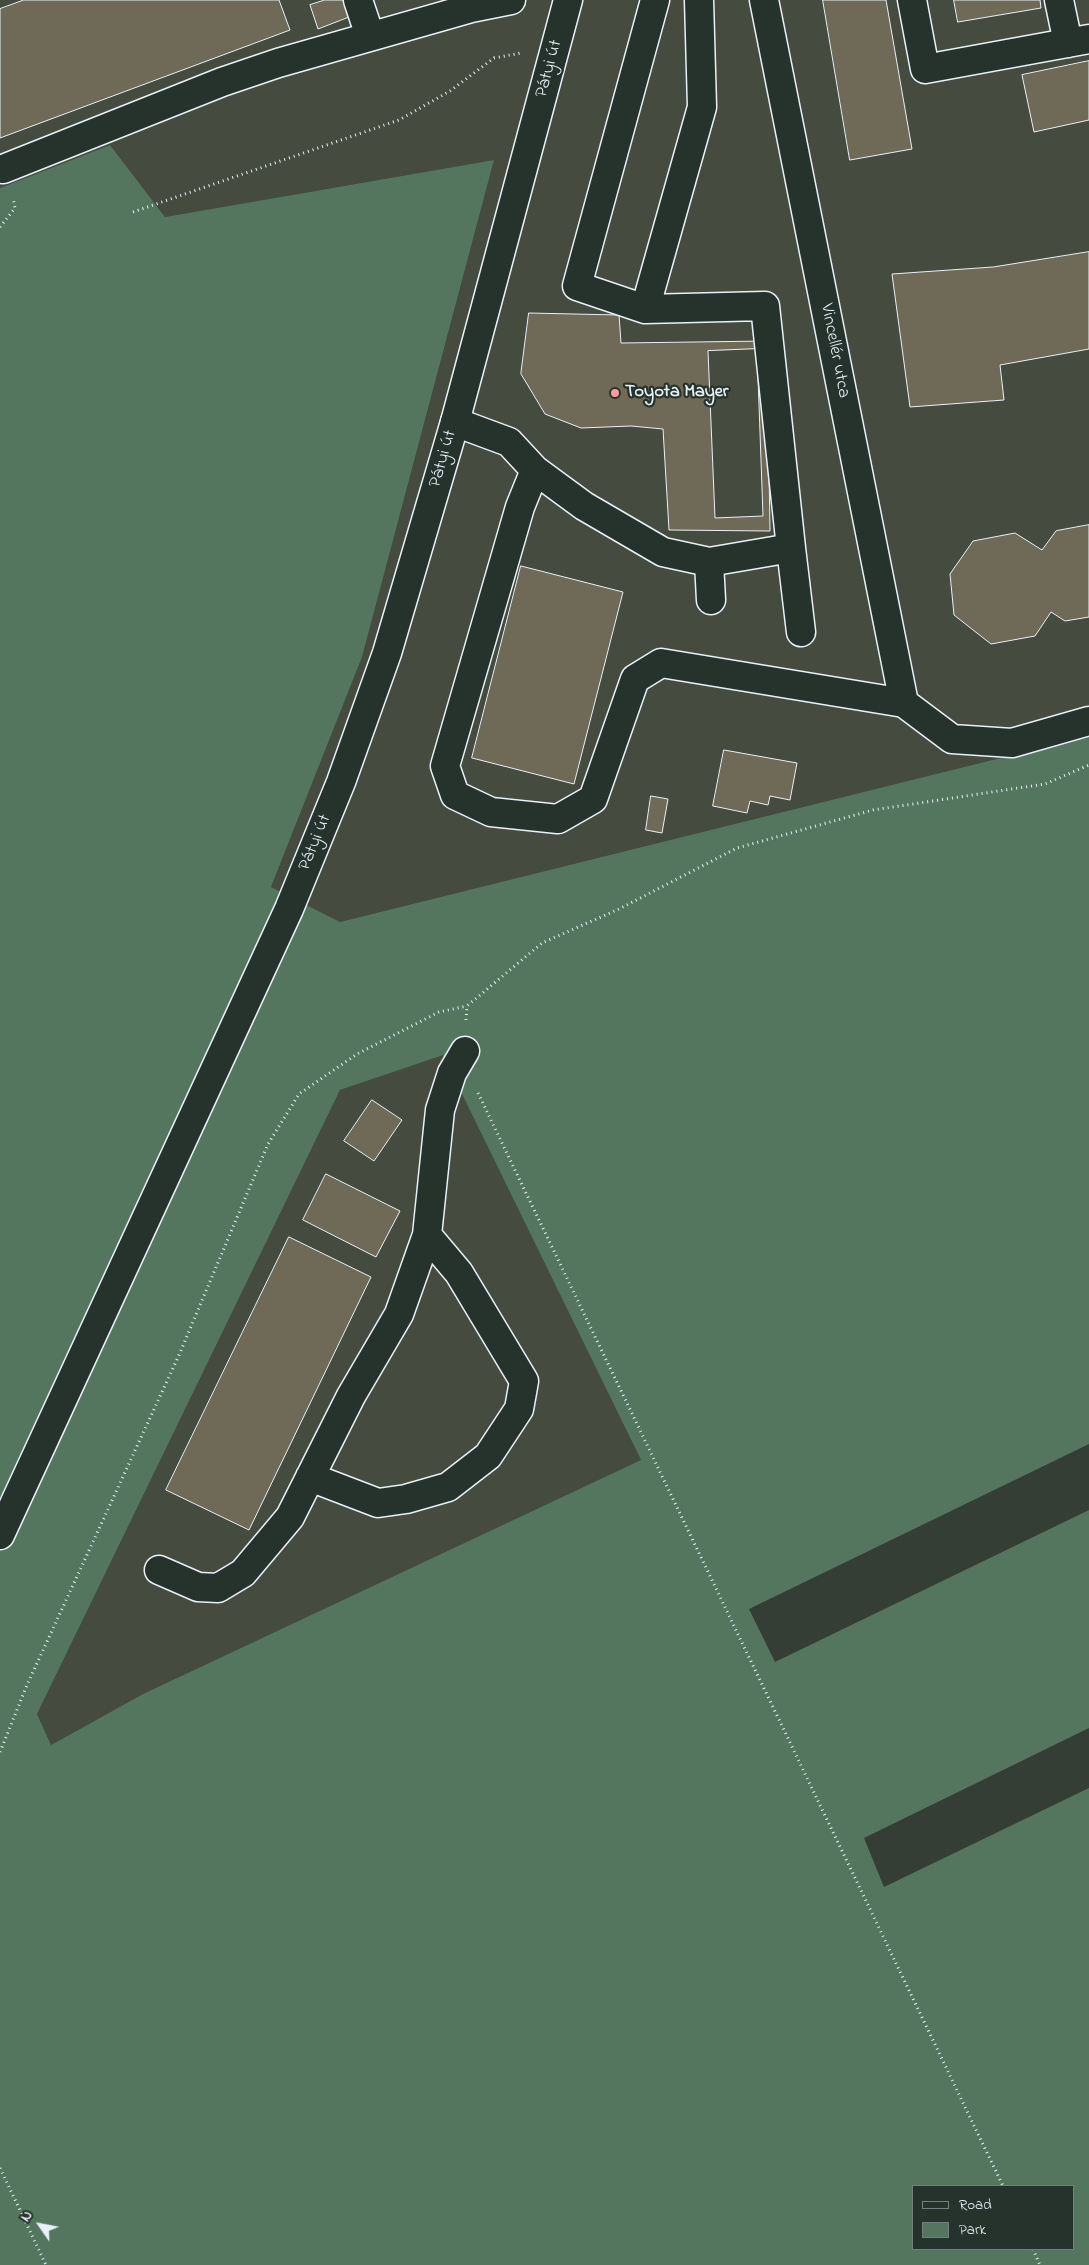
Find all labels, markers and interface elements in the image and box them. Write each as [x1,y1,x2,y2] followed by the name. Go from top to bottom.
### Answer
[532,38,568,100] street label: Pátyi út
[814,302,854,400] street label: Vincellér utca
[625,382,728,404] place label: Toyota Mayer
[609,387,621,399] marker: Toyota Mayer
[426,428,462,490] street label: Pátyi út
[295,812,337,874] street label: Pátyi út
[912,2185,1074,2250] legend
[959,2194,992,2216] text: Road
[15,2200,65,2250] north arrow
[16,2207,38,2226] text: N
[959,2219,986,2241] text: Park

